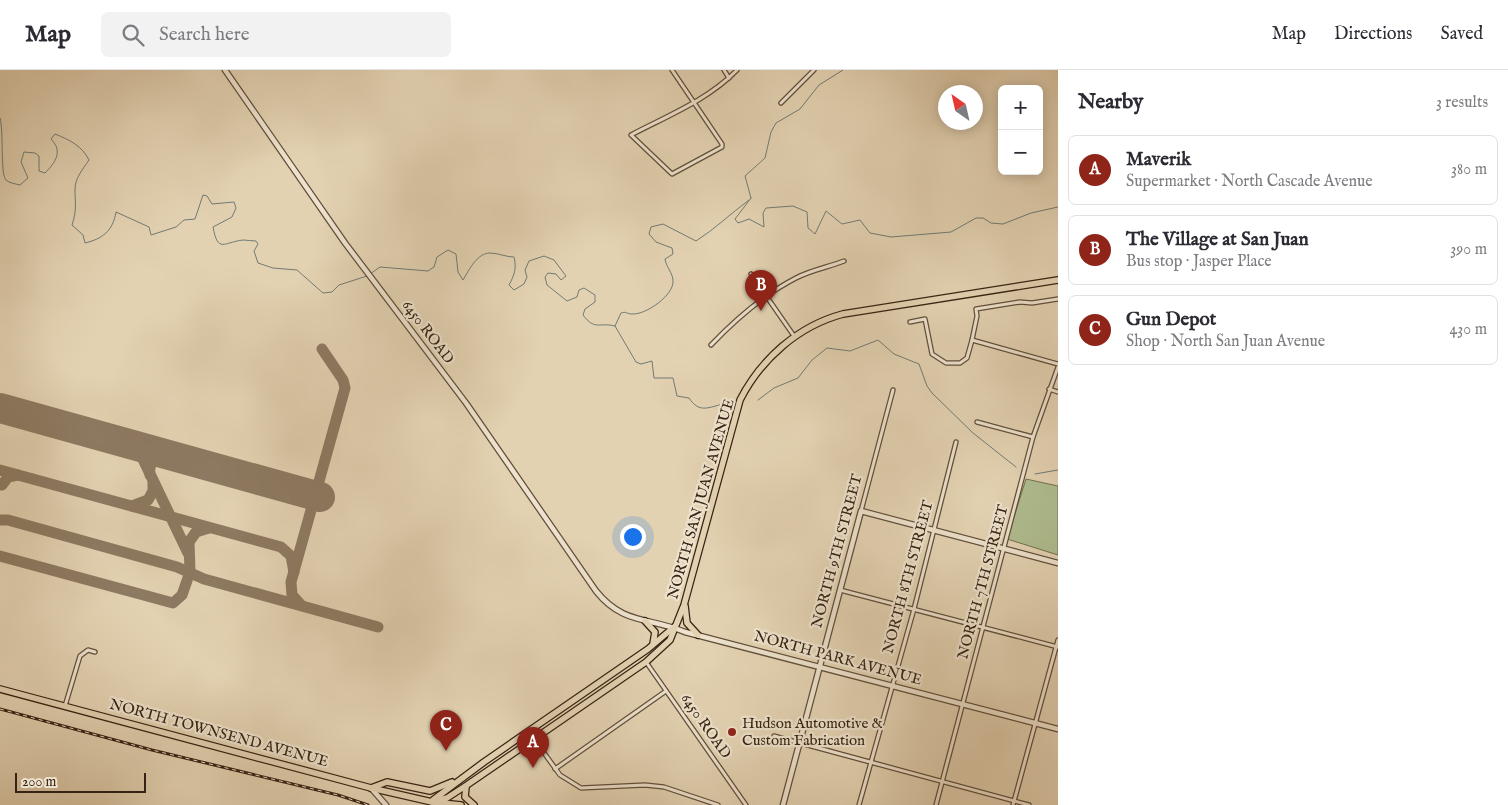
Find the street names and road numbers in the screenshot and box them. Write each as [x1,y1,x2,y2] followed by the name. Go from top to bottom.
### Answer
[398,296,458,368] street label: 6450 ROAD
[663,397,739,601] street label: NORTH SAN JUAN AVENUE
[807,472,867,630] street label: NORTH 9TH STREET
[878,498,938,656] street label: NORTH 8TH STREET
[953,503,1013,661] street label: NORTH 7TH STREET
[752,626,924,690] street label: NORTH PARK AVENUE
[677,690,735,762] street label: 6450 ROAD
[108,695,330,771] street label: NORTH TOWNSEND AVENUE

